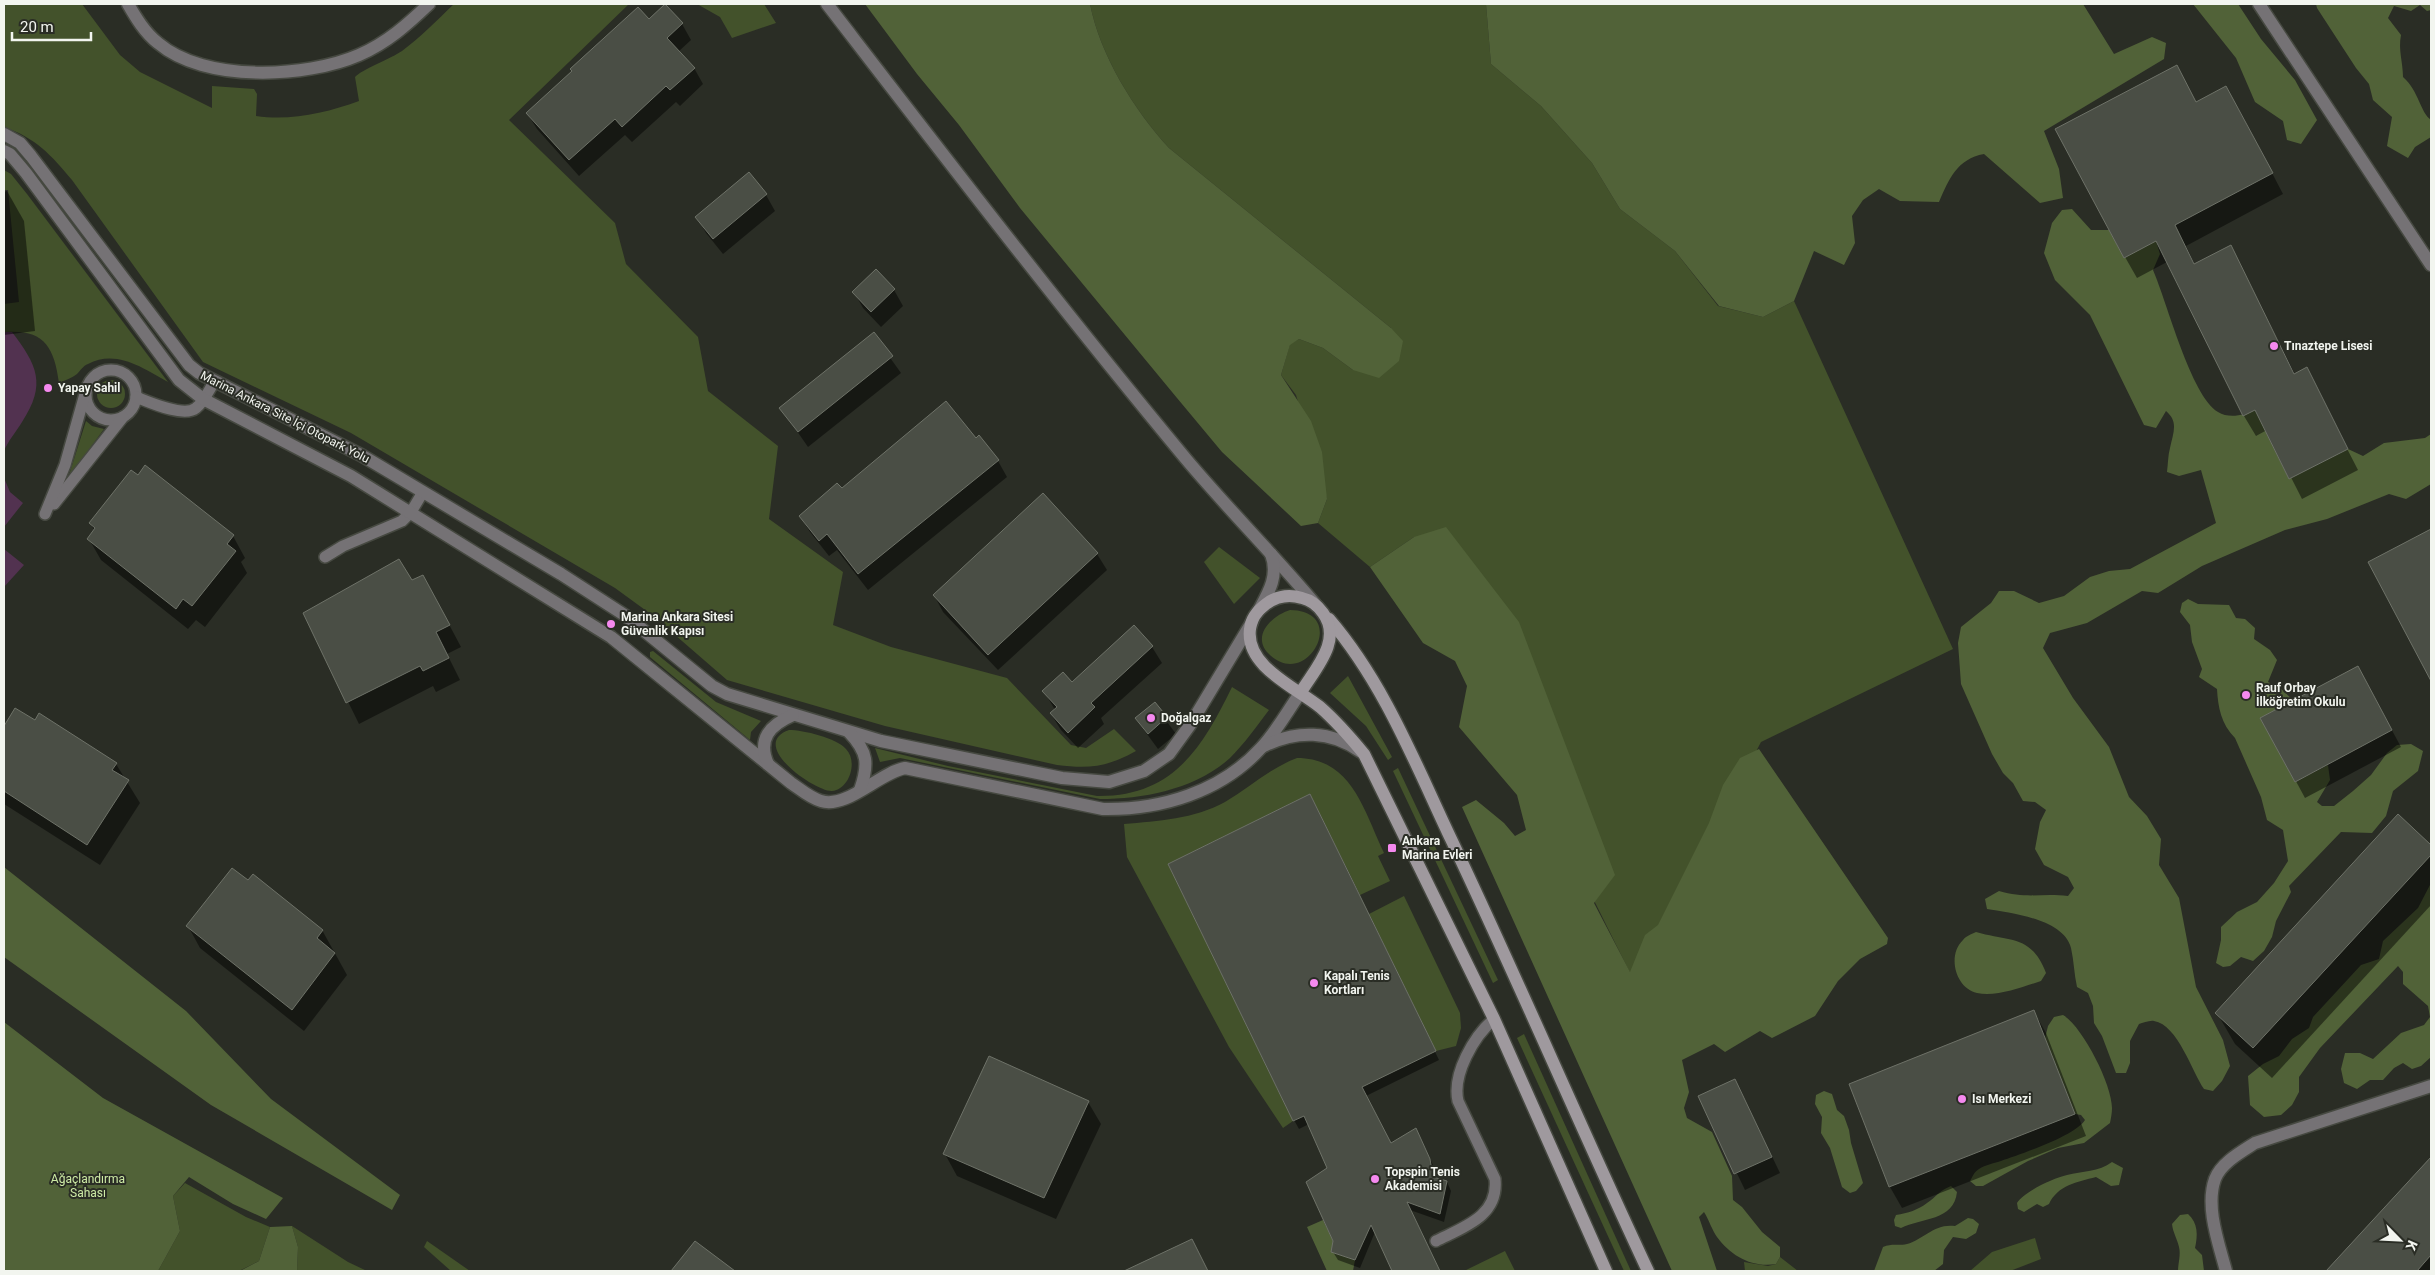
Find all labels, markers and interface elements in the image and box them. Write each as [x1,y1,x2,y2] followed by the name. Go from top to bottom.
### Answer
[12,10,91,42] scale bar
[20,18,54,36] text: 20 m
[2284,339,2372,353] place label: Tınaztepe Lisesi
[2268,340,2280,352] marker: Tınaztepe Lisesi
[198,367,372,466] street label: Marina Ankara Site İçi Otopark Yolu
[58,381,120,395] place label: Yapay Sahil
[42,382,54,394] marker: Yapay Sahil
[621,610,733,638] place label: Marina Ankara Sitesi Güvenlik Kapısı
[605,618,617,630] marker: Marina Ankara Sitesi Güvenlik Kapısı
[2256,681,2346,709] place label: Rauf Orbay İlköğretim Okulu
[2240,689,2252,701] marker: Rauf Orbay İlköğretim Okulu
[1161,711,1211,725] place label: Doğalgaz
[1145,712,1157,724] marker: Doğalgaz
[1402,834,1473,862] place label: Ankara Marina Evleri
[1386,842,1398,854] marker: Ankara Marina Evleri
[1324,969,1390,997] place label: Kapalı Tenis Kortları
[1308,977,1320,989] marker: Kapalı Tenis Kortları
[1972,1092,2031,1106] place label: Isı Merkezi
[1956,1093,1968,1105] marker: Isı Merkezi
[1385,1165,1460,1193] place label: Topspin Tenis Akademisi
[51,1172,125,1200] park label: Ağaçlandırma Sahası
[1369,1173,1381,1185] marker: Topspin Tenis Akademisi
[2375,1215,2425,1265] north arrow
[2403,1238,2421,1253] text: K

